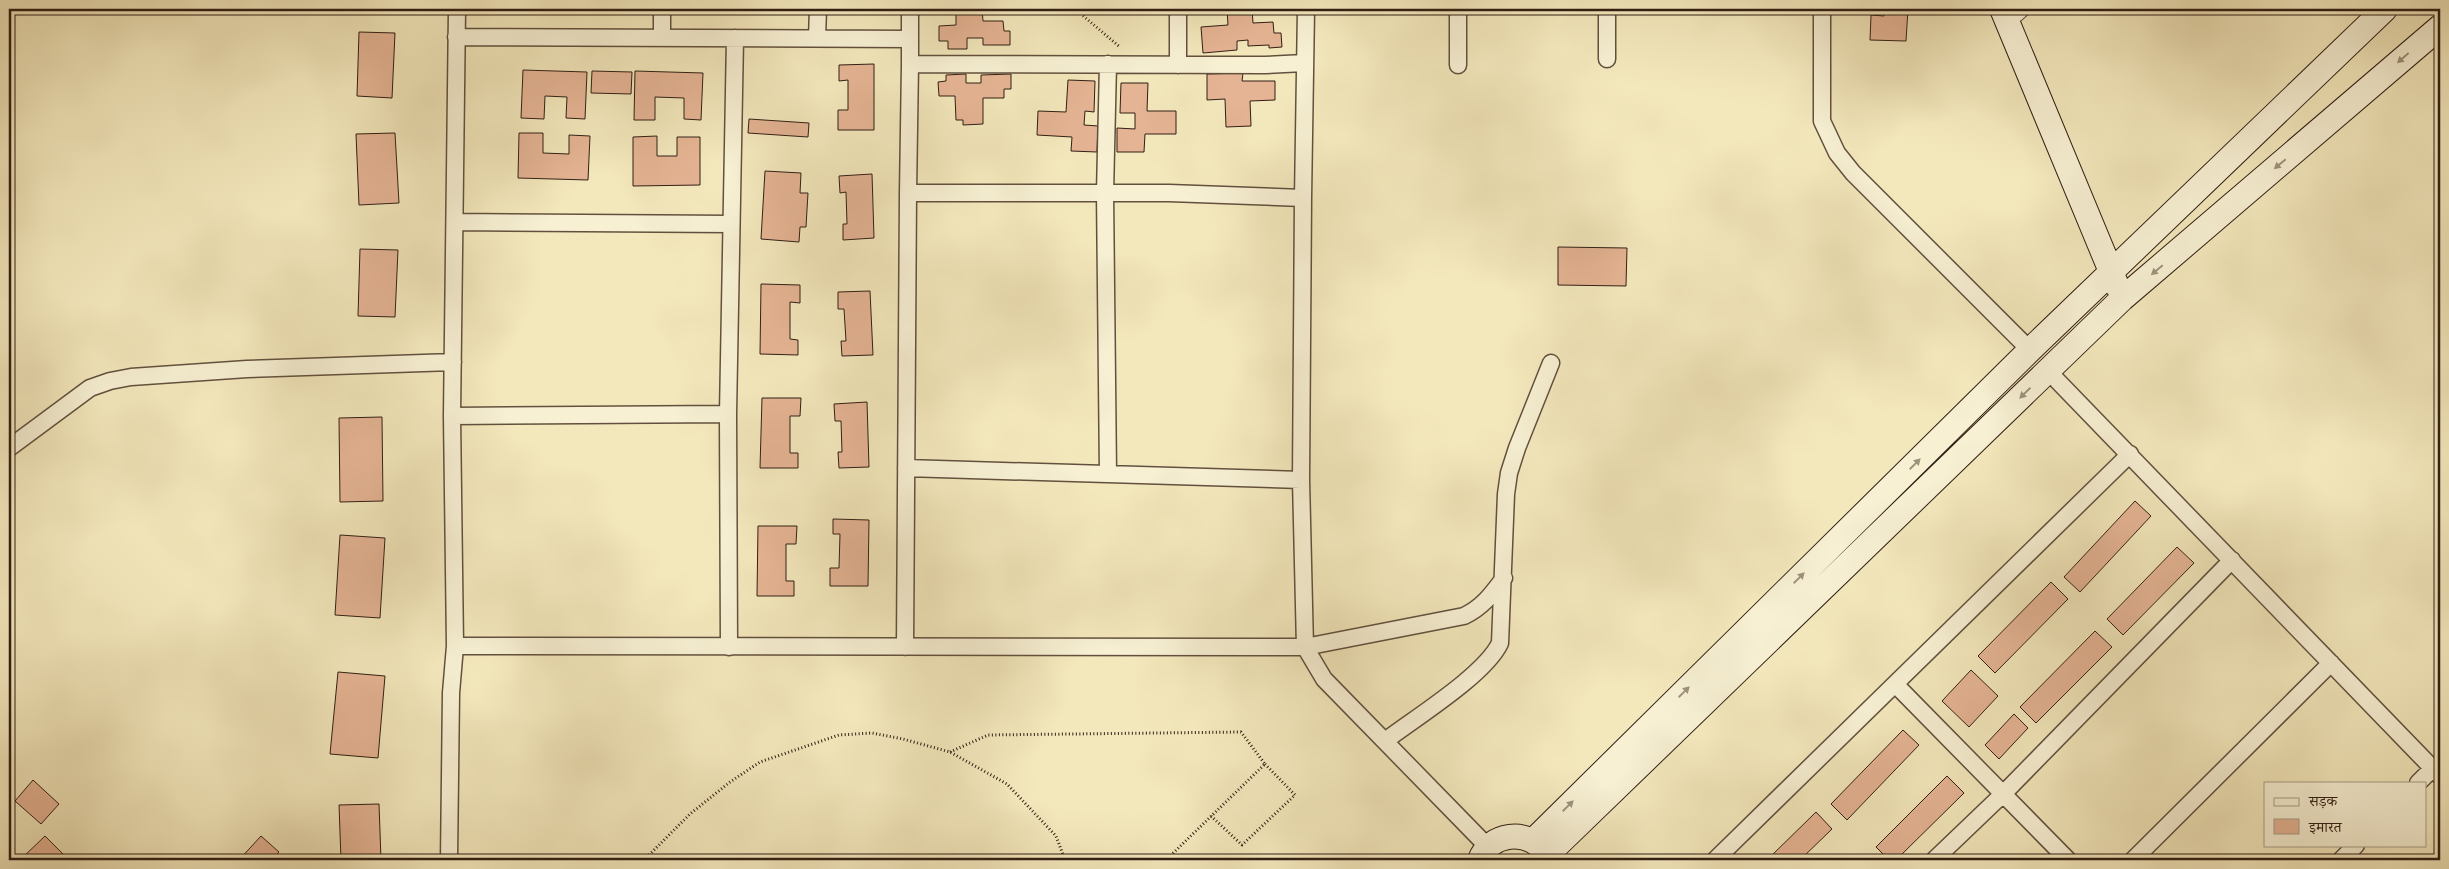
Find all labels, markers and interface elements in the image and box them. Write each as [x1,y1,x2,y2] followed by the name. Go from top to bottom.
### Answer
[2397,53,2410,64] one-way arrow
[2274,159,2287,170] one-way arrow
[2151,264,2163,276] one-way arrow
[2019,387,2031,399] one-way arrow
[1909,458,1921,470] one-way arrow
[1793,572,1805,584] one-way arrow
[1677,686,1689,698] one-way arrow
[2264,782,2426,846] legend
[2308,791,2338,811] text: सड़क
[1562,801,1574,813] one-way arrow
[2308,817,2343,837] text: इमारत

